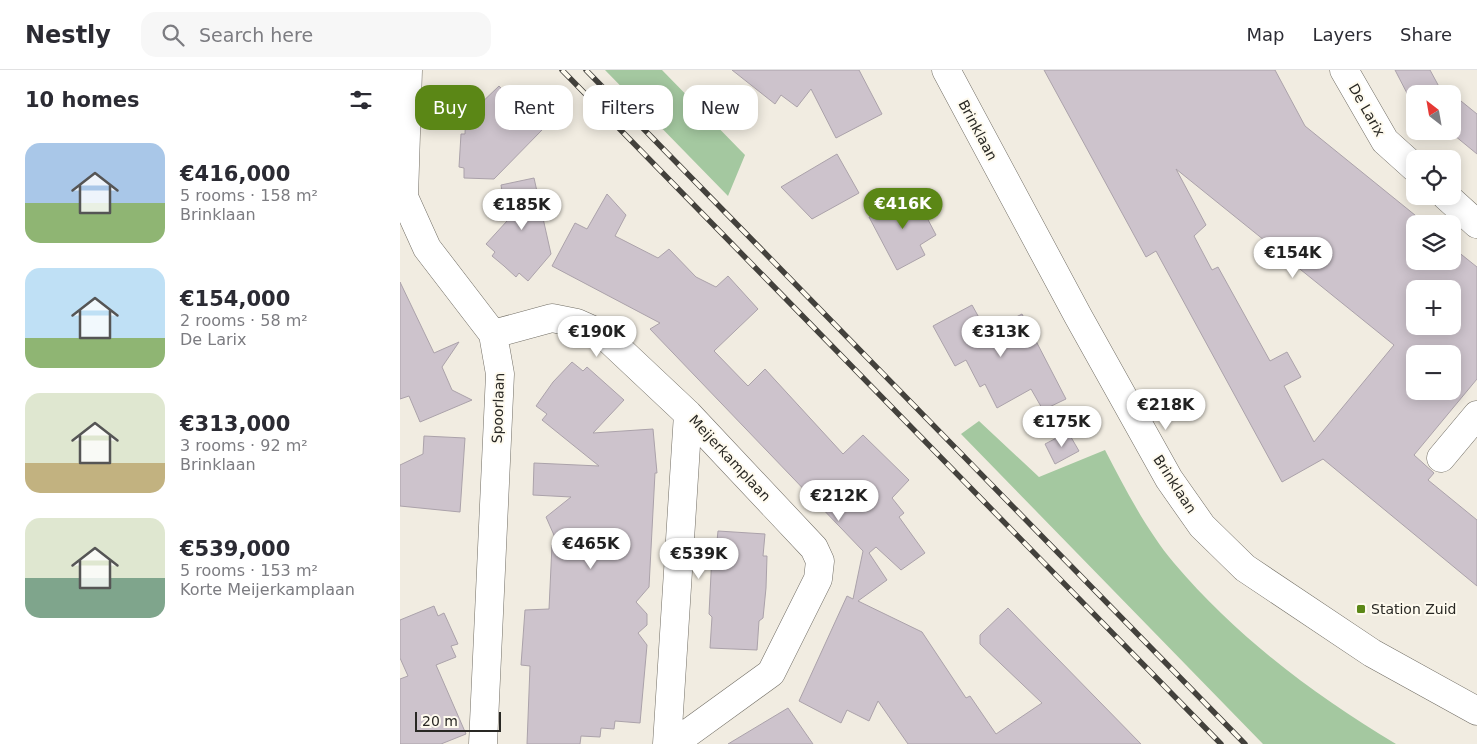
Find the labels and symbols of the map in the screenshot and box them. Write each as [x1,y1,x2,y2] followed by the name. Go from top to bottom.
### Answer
[1346,81,1388,139] street label: De Larix
[1406,85,1461,140] north arrow
[955,97,1001,163] street label: Brinklaan
[868,188,938,230] pin: €416K
[487,189,557,231] pin: €185K
[1258,236,1328,279] pin: €154K
[562,316,632,358] pin: €190K
[966,316,1036,358] pin: €313K
[489,372,507,444] street label: Spoorlaan
[1131,388,1201,431] pin: €218K
[1027,406,1097,448] pin: €175K
[686,412,774,504] street label: Meijerkamplaan
[1150,452,1200,516] street label: Brinklaan
[804,480,874,522] pin: €212K
[556,528,626,570] pin: €465K
[664,538,734,580] pin: €539K
[1371,601,1456,617] place label: Station Zuid
[1355,603,1367,615] marker: Station Zuid
[415,709,501,732] scale bar

